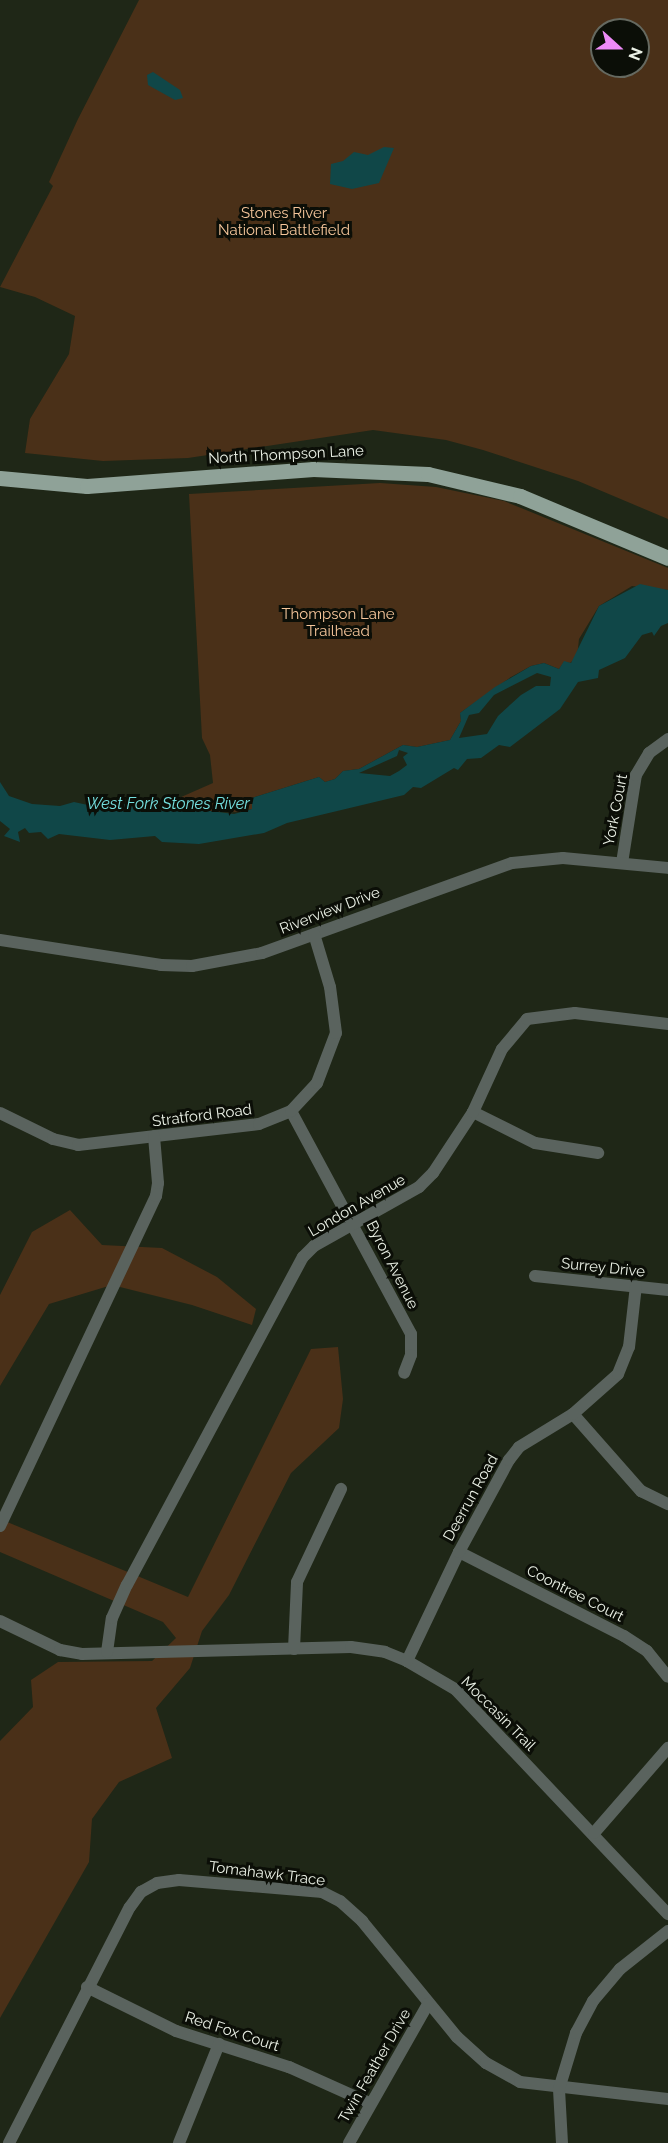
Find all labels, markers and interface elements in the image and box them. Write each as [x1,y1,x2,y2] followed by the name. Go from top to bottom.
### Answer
[590,18,650,78] north arrow
[624,45,646,63] text: N
[218,204,350,239] park label: Stones River National Battlefield
[207,442,365,468] street label: North Thompson Lane
[281,605,395,640] park label: Thompson Lane Trailhead
[600,773,632,847] street label: York Court
[86,794,250,814] water label: West Fork Stones River
[277,884,383,938] street label: Riverview Drive
[151,1101,253,1131] street label: Stratford Road
[305,1171,409,1241] street label: London Avenue
[362,1218,422,1312] street label: Byron Avenue
[560,1255,646,1281] street label: Surrey Drive
[440,1452,502,1544] street label: Deerrun Road
[523,1562,627,1626] street label: Coontree Court
[457,1673,539,1755] street label: Moccasin Trail
[208,1858,326,1890] street label: Tomahawk Trace
[335,2006,415,2126] street label: Twin Feather Drive
[183,2008,281,2056] street label: Red Fox Court

